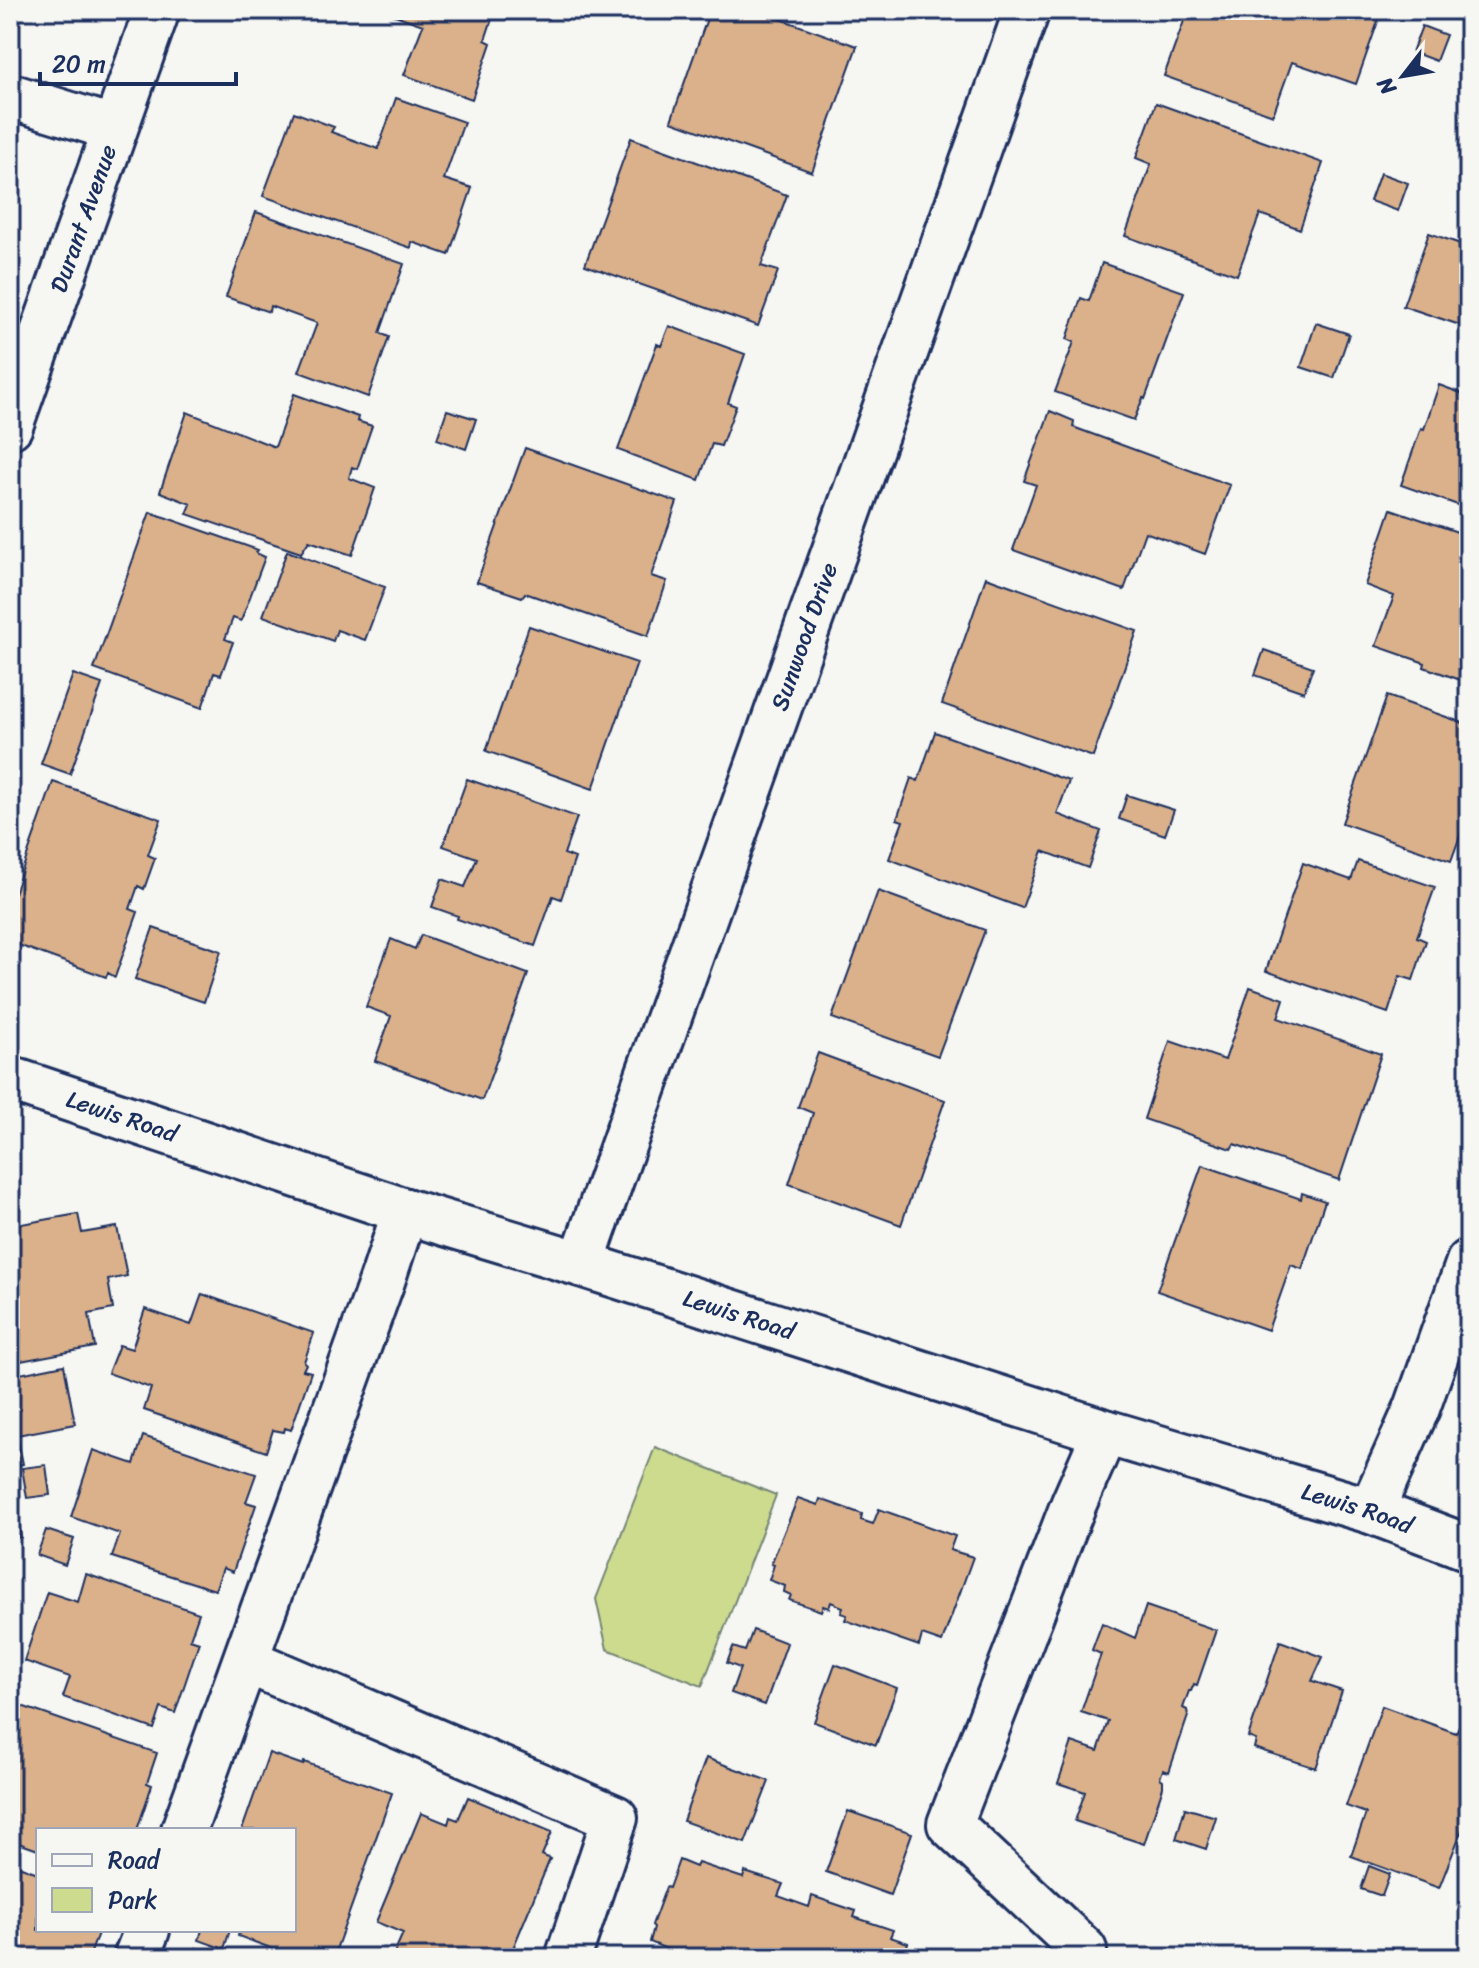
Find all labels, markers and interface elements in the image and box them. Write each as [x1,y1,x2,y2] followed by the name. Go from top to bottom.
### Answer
[40,36,236,86] scale bar
[1363,36,1443,116] north arrow
[52,43,106,85] text: 20 m
[1365,69,1407,103] text: N
[38,139,129,298] street label: Durant Avenue
[758,557,850,716] street label: Sunwood Drive
[61,1078,184,1155] street label: Lewis Road
[678,1277,801,1353] street label: Lewis Road
[1296,1470,1420,1546] street label: Lewis Road
[36,1828,296,1932] legend
[108,1839,162,1881] text: Road
[108,1879,157,1921] text: Park

